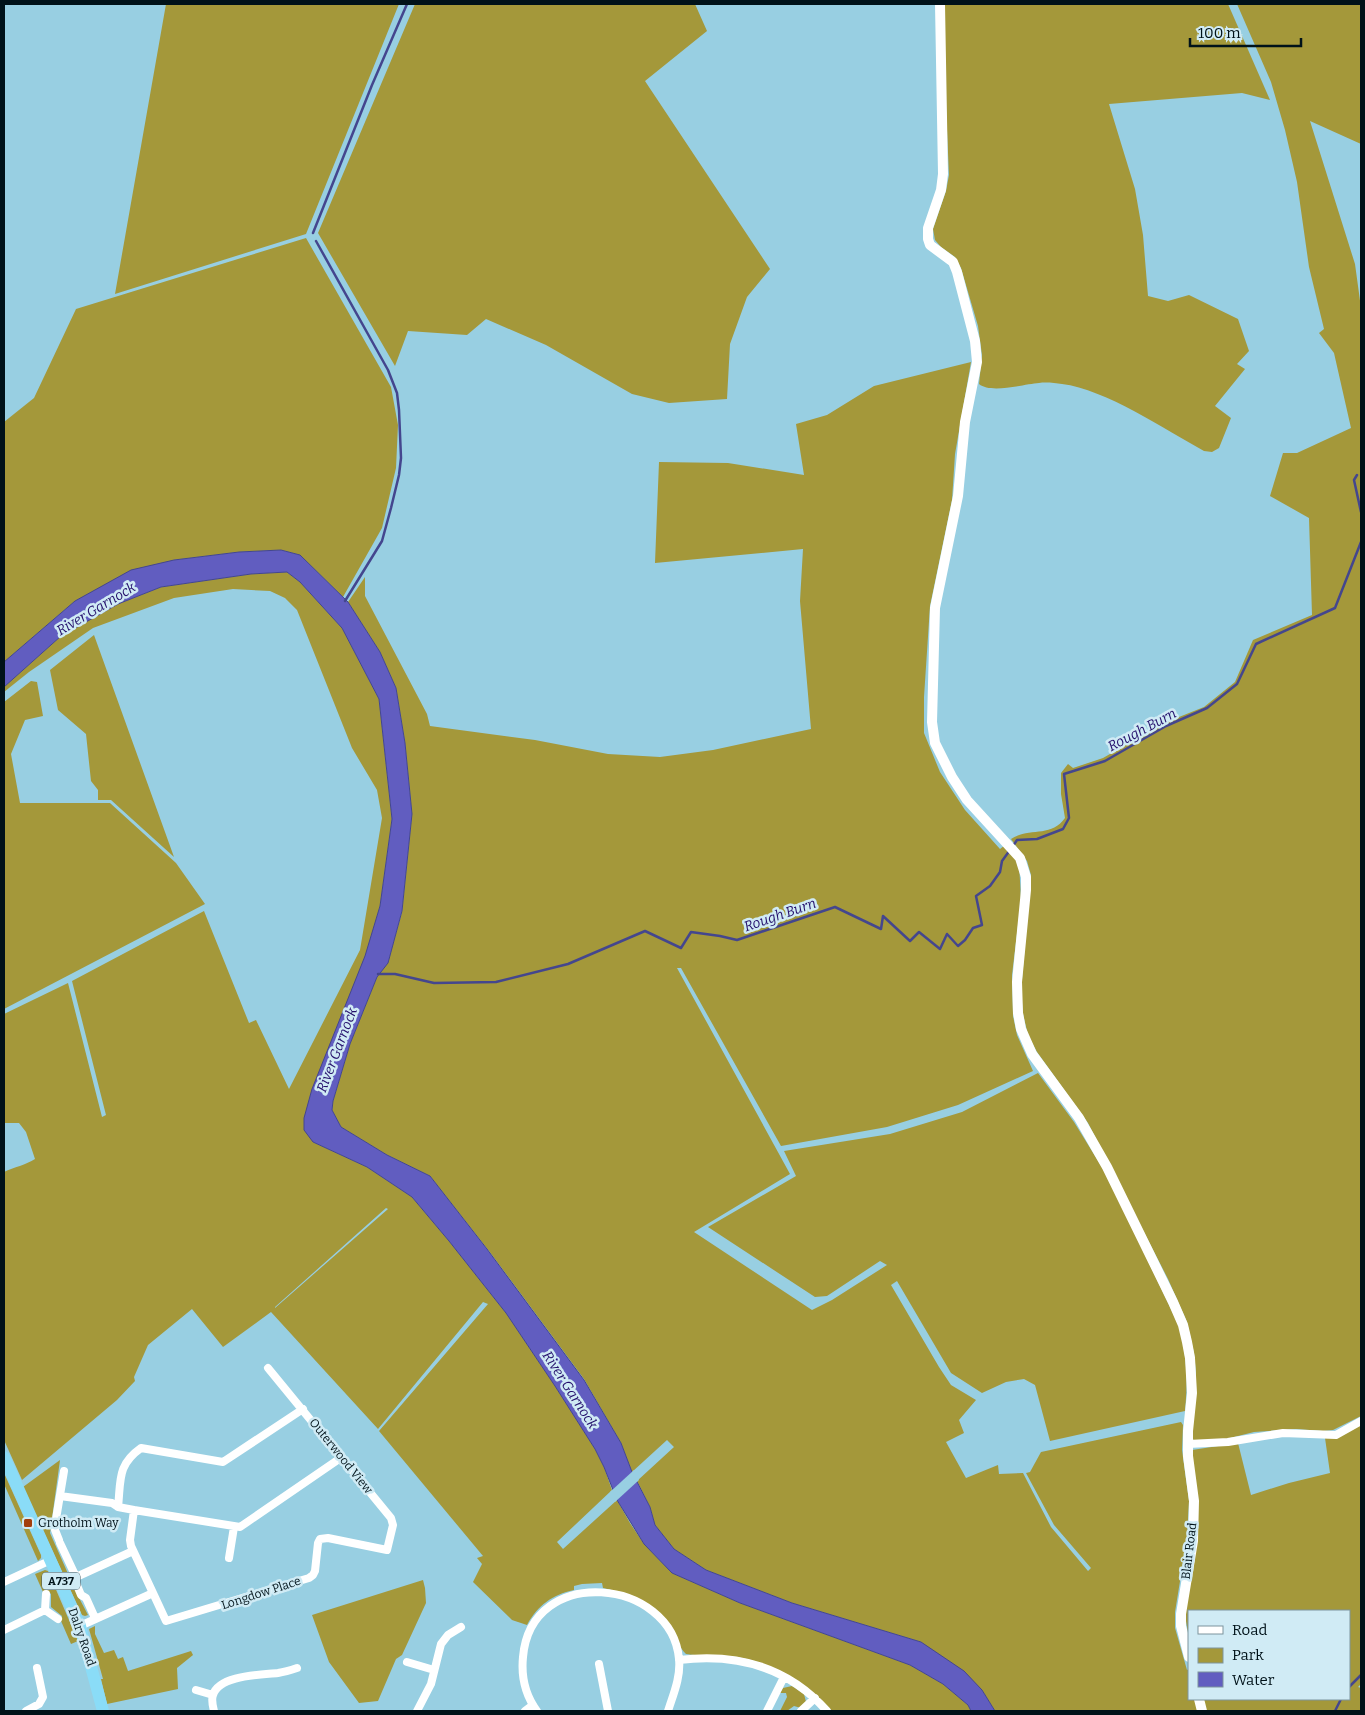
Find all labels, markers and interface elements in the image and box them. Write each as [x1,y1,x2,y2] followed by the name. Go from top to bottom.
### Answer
[1190,15,1301,47] scale bar
[1198,24,1241,42] text: 100 m
[53,579,139,639] water label: River Garnock
[1105,705,1179,755] water label: Rough Burn
[742,895,818,935] water label: Rough Burn
[313,1005,361,1095] water label: River Garnock
[539,1348,602,1432] water label: River Garnock
[306,1416,376,1497] street label: Outerwood View
[38,1516,119,1530] place label: Grotholm Way
[22,1517,34,1529] marker: Grotholm Way
[1179,1522,1199,1580] street label: Blair Road
[42,1572,80,1590] road number: A737
[220,1574,302,1612] street label: Longdow Place
[65,1606,99,1668] street label: Dalry Road
[1188,1610,1350,1700] legend
[1232,1621,1267,1639] text: Road
[1232,1646,1264,1664] text: Park
[1232,1671,1275,1689] text: Water

